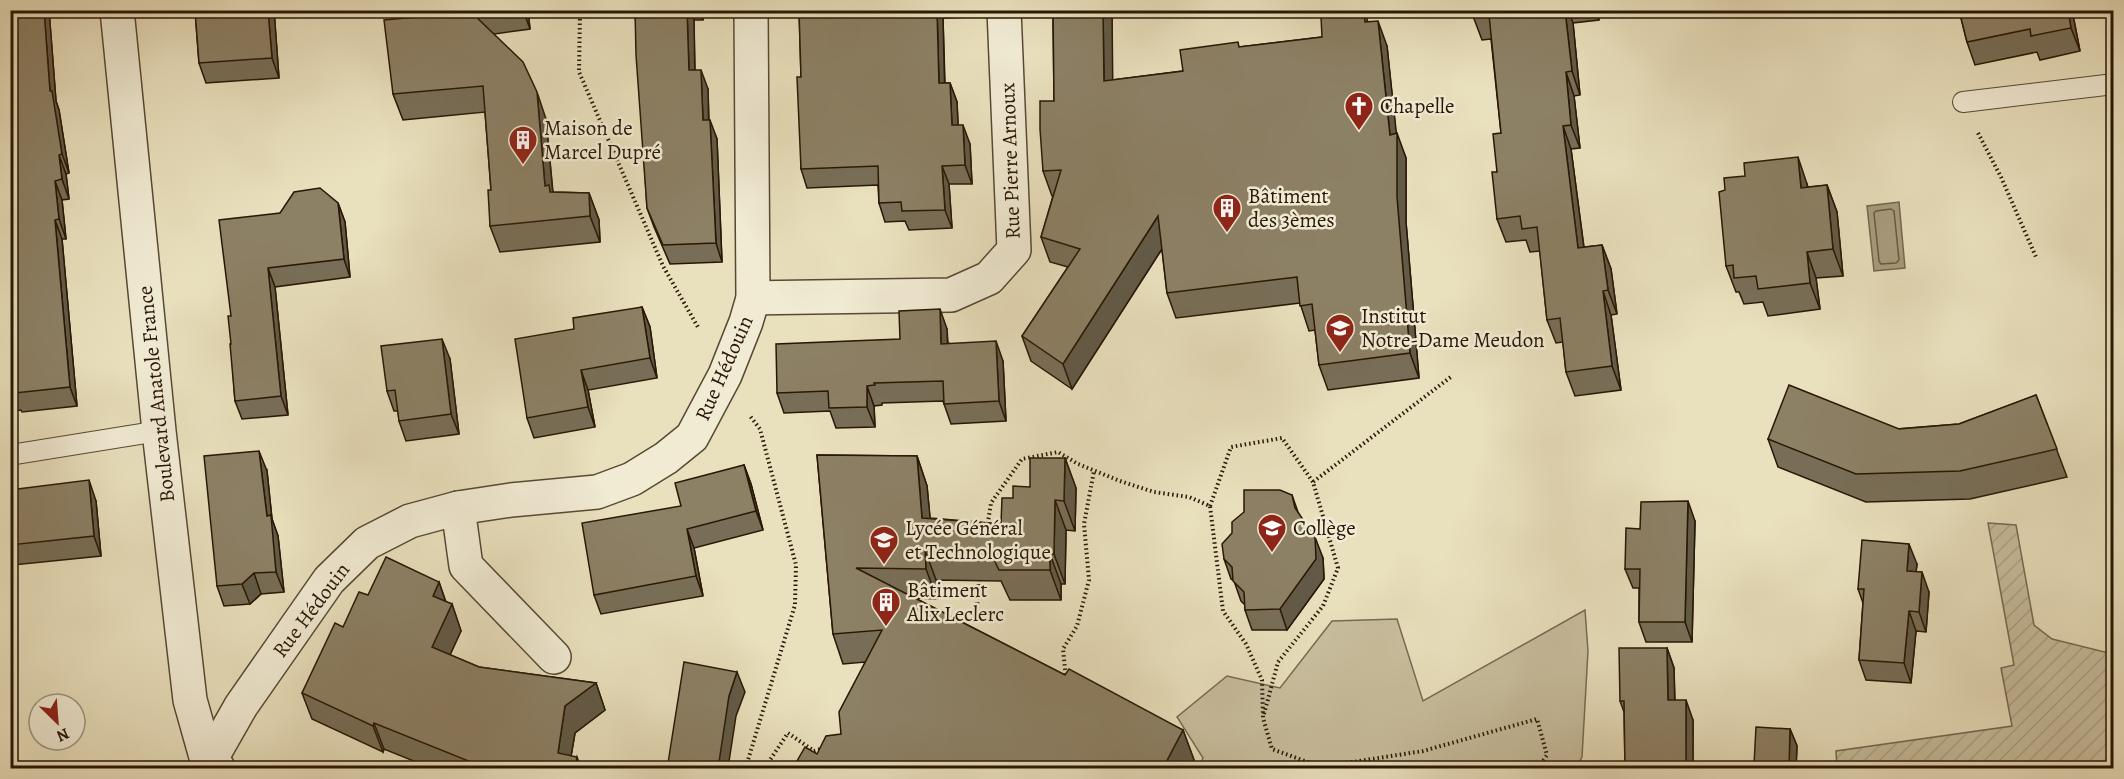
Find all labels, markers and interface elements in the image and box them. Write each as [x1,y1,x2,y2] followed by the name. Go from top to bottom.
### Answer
[993,82,1027,240] street label: Rue Pierre Arnoux
[1343,90,1375,132] church icon: Chapelle
[1380,92,1454,120] place label: Chapelle
[544,114,661,166] place label: Maison de Marcel Dupré
[507,124,539,166] building icon: Maison de Marcel Dupré
[1248,182,1335,234] place label: Bâtiment des 3èmes
[1211,192,1243,234] building icon: Bâtiment des 3èmes
[131,284,181,504] street label: Boulevard Anatole France
[1361,302,1545,354] place label: Institut Notre-Dame Meudon
[688,311,760,425] street label: Rue Hédouin
[1324,312,1356,354] school or university icon: Institut Notre-Dame Meudon
[1256,512,1288,554] school or university icon: Collège
[905,514,1051,566] place label: Lycée Général et Technologique
[1293,514,1356,542] place label: Collège
[868,524,900,566] school or university icon: Lycée Général et Technologique
[266,557,356,663] street label: Rue Hédouin
[906,576,1004,628] place label: Bâtiment Alix Leclerc
[870,586,902,628] building icon: Bâtiment Alix Leclerc
[27,692,87,752] north arrow
[53,722,73,747] text: N

